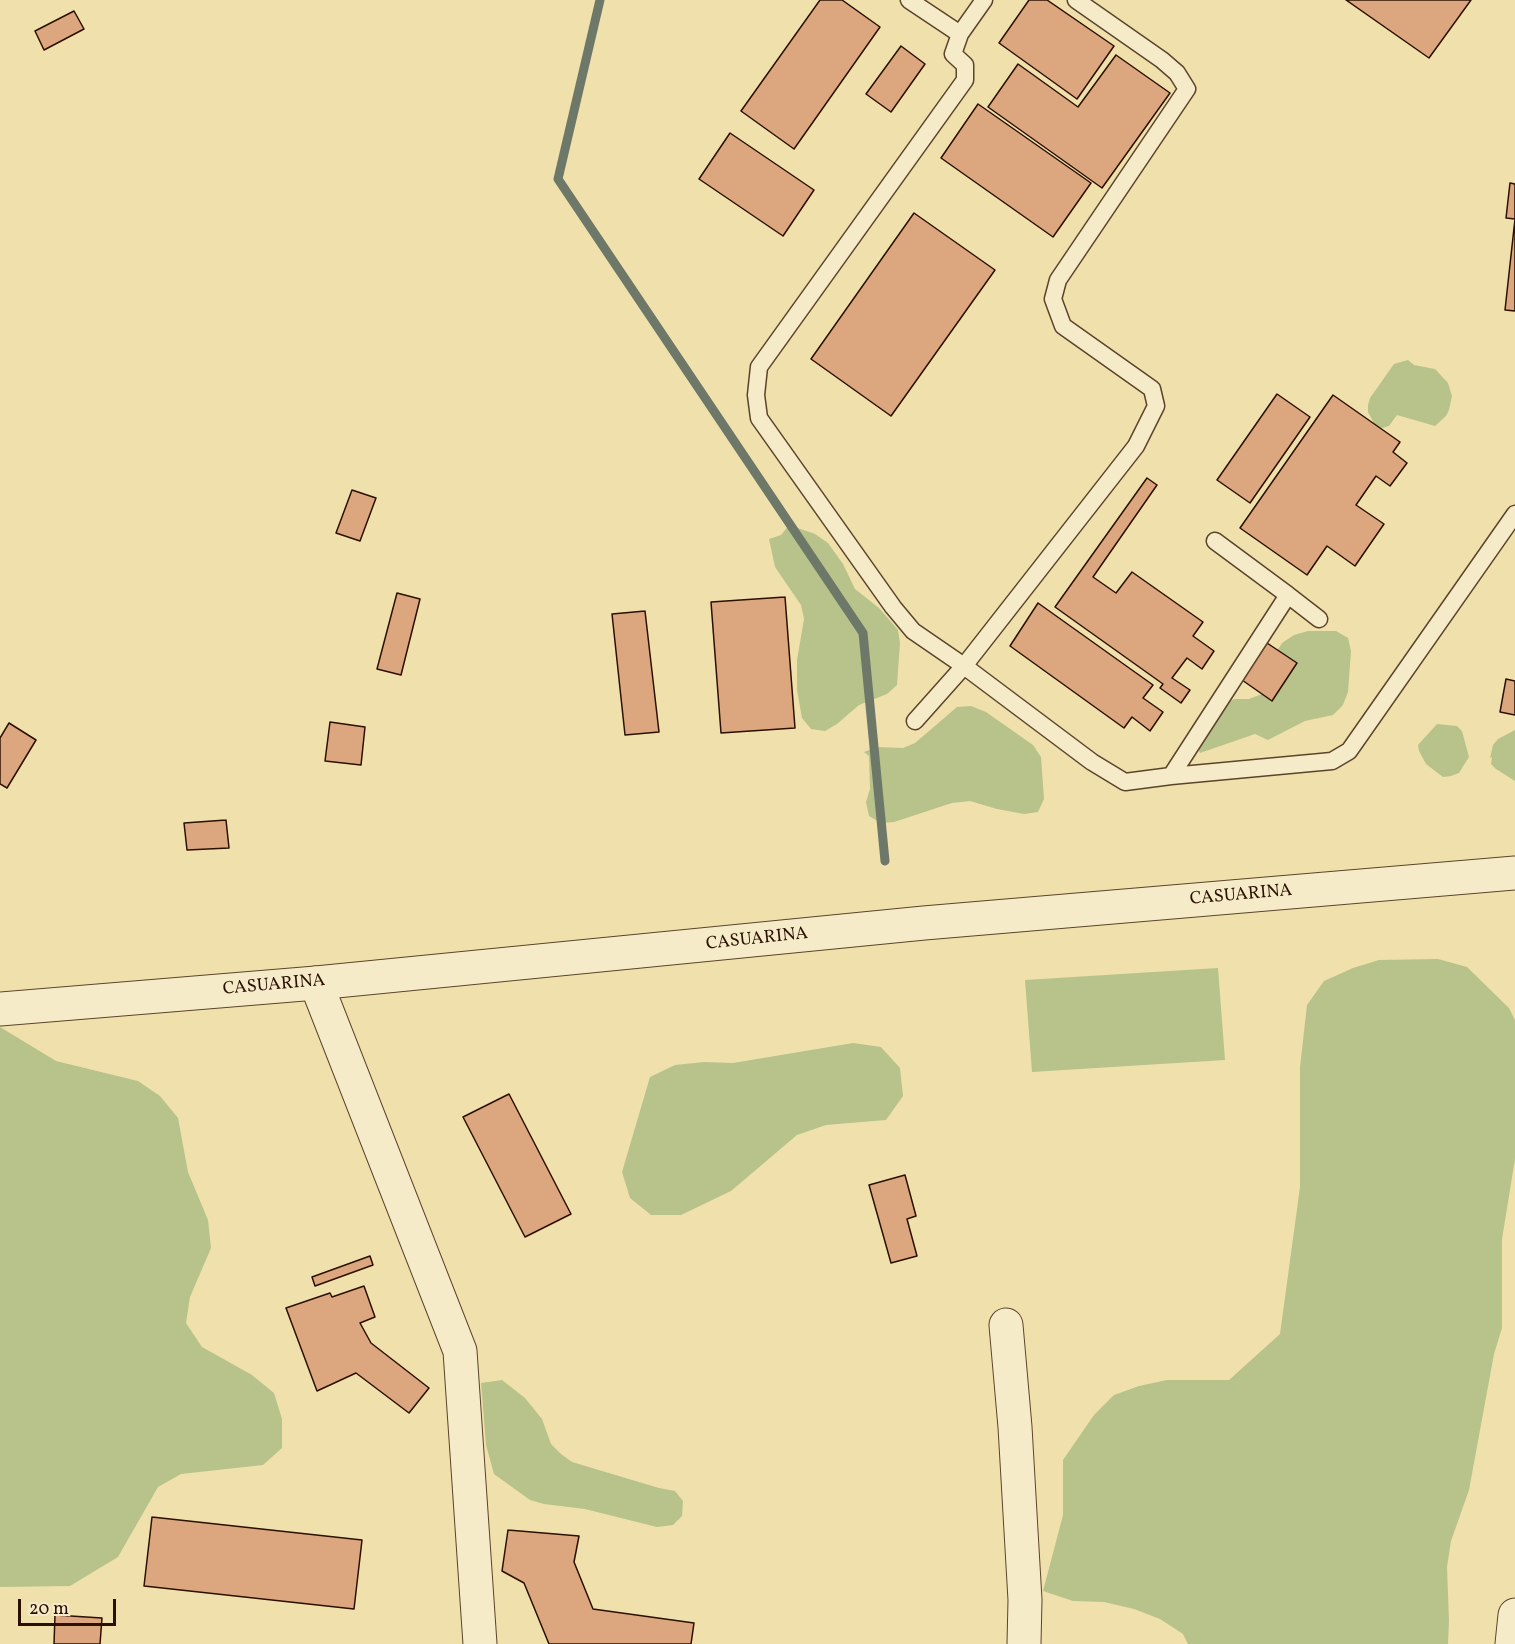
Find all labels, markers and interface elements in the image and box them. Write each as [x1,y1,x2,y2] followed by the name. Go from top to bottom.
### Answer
[1189,881,1293,911] street label: CASUARINA
[705,924,809,956] street label: CASUARINA
[222,971,326,1001] street label: CASUARINA
[21,1587,118,1625] scale bar
[29,1597,69,1622] text: 20 m

